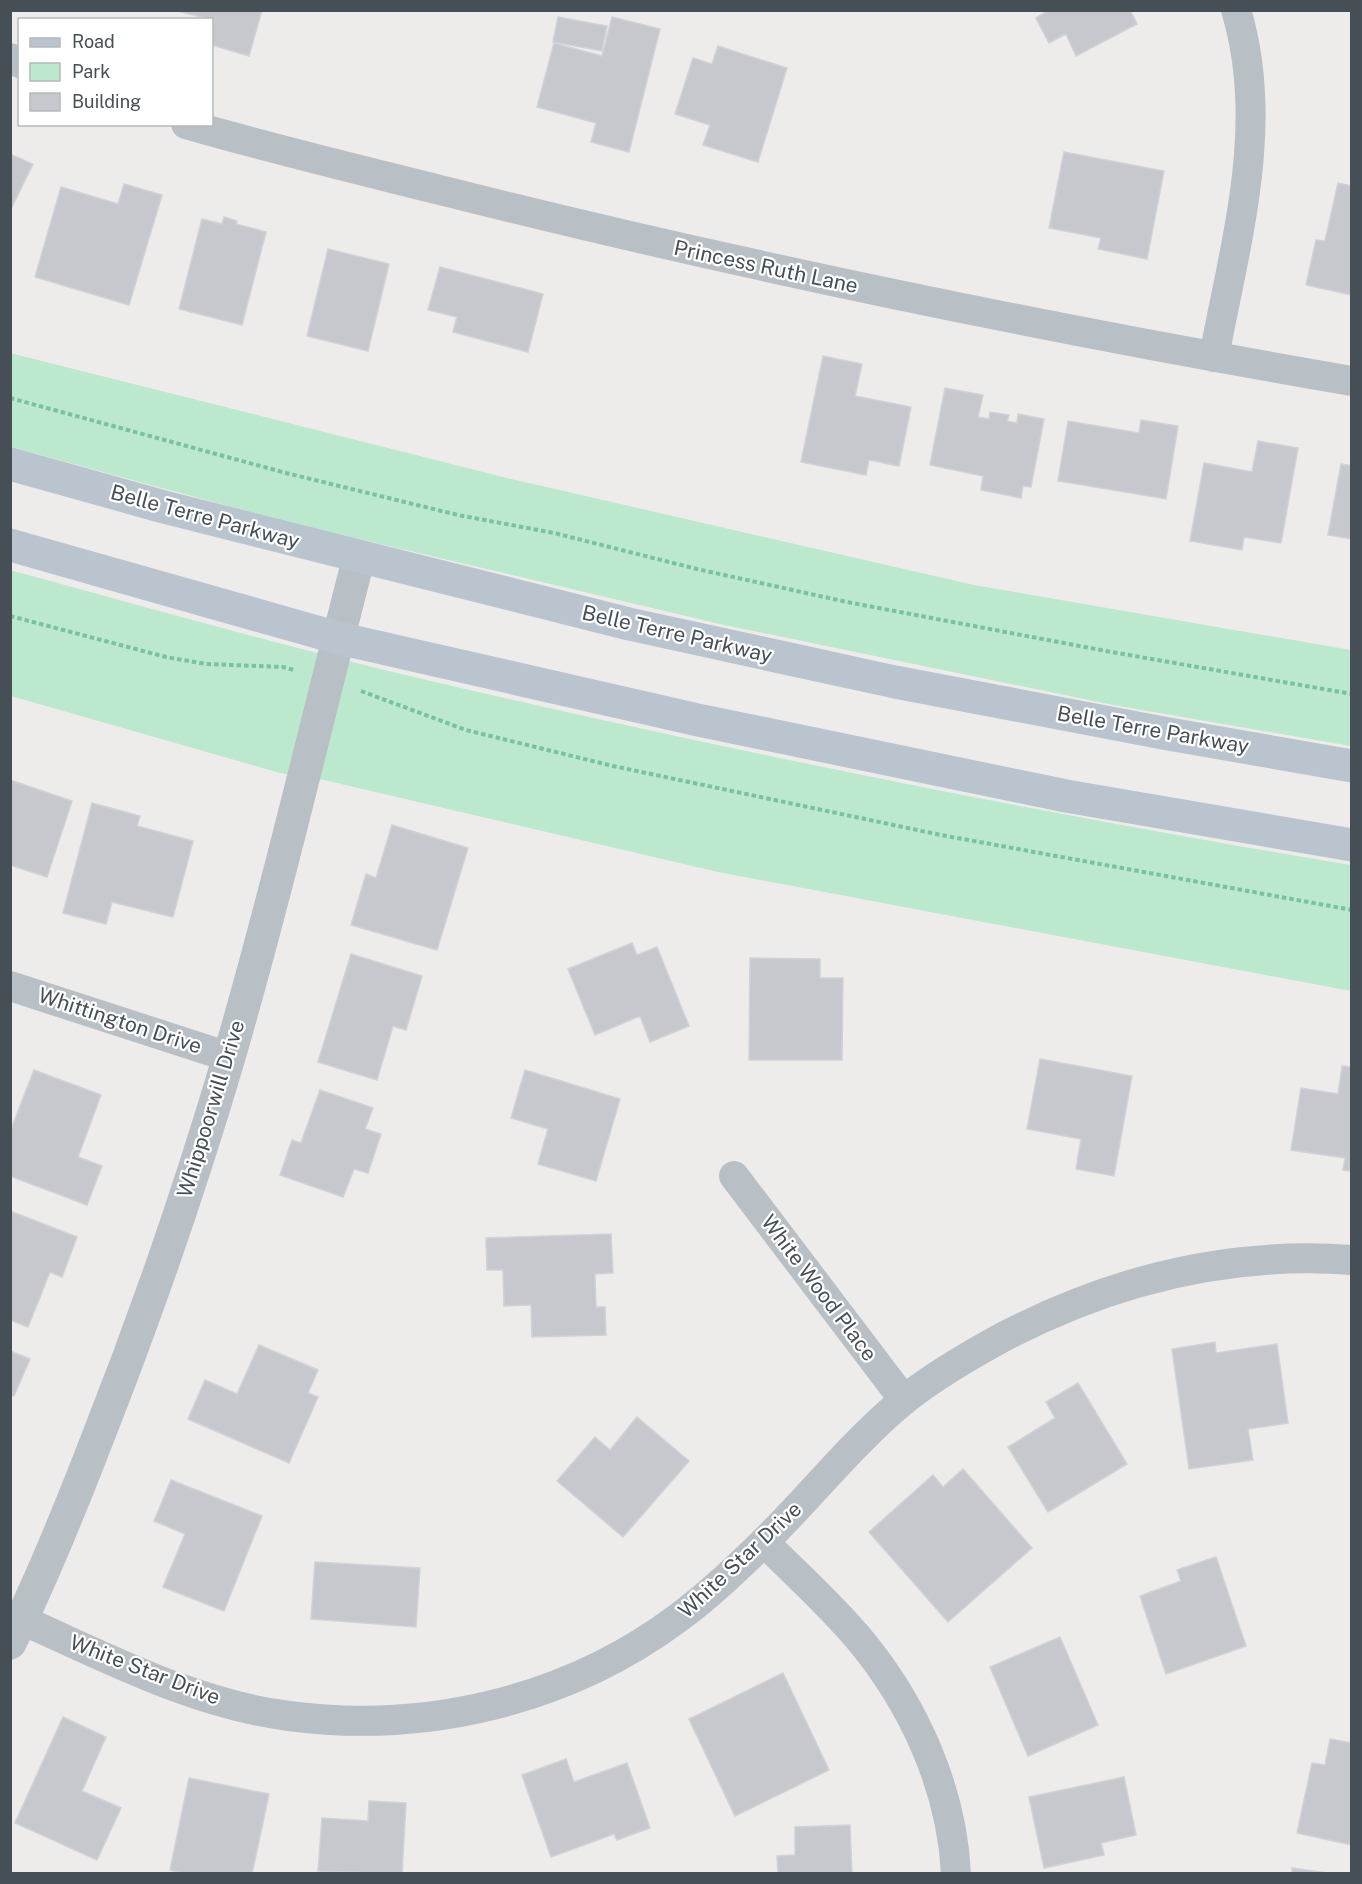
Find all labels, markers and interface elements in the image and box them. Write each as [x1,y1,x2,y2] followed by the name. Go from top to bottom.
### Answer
[18,18,213,126] legend
[72,31,115,52] text: Road
[72,61,110,82] text: Park
[72,91,141,112] text: Building
[672,235,860,298] street label: Princess Ruth Lane
[108,479,302,554] street label: Belle Terre Parkway
[580,599,775,668] street label: Belle Terre Parkway
[1055,700,1251,759] street label: Belle Terre Parkway
[35,982,205,1059] street label: Whittington Drive
[172,1017,249,1201] street label: Whippoorwill Drive
[756,1210,883,1366] street label: White Wood Place
[673,1496,806,1623] street label: White Star Drive
[66,1629,224,1710] street label: White Star Drive

